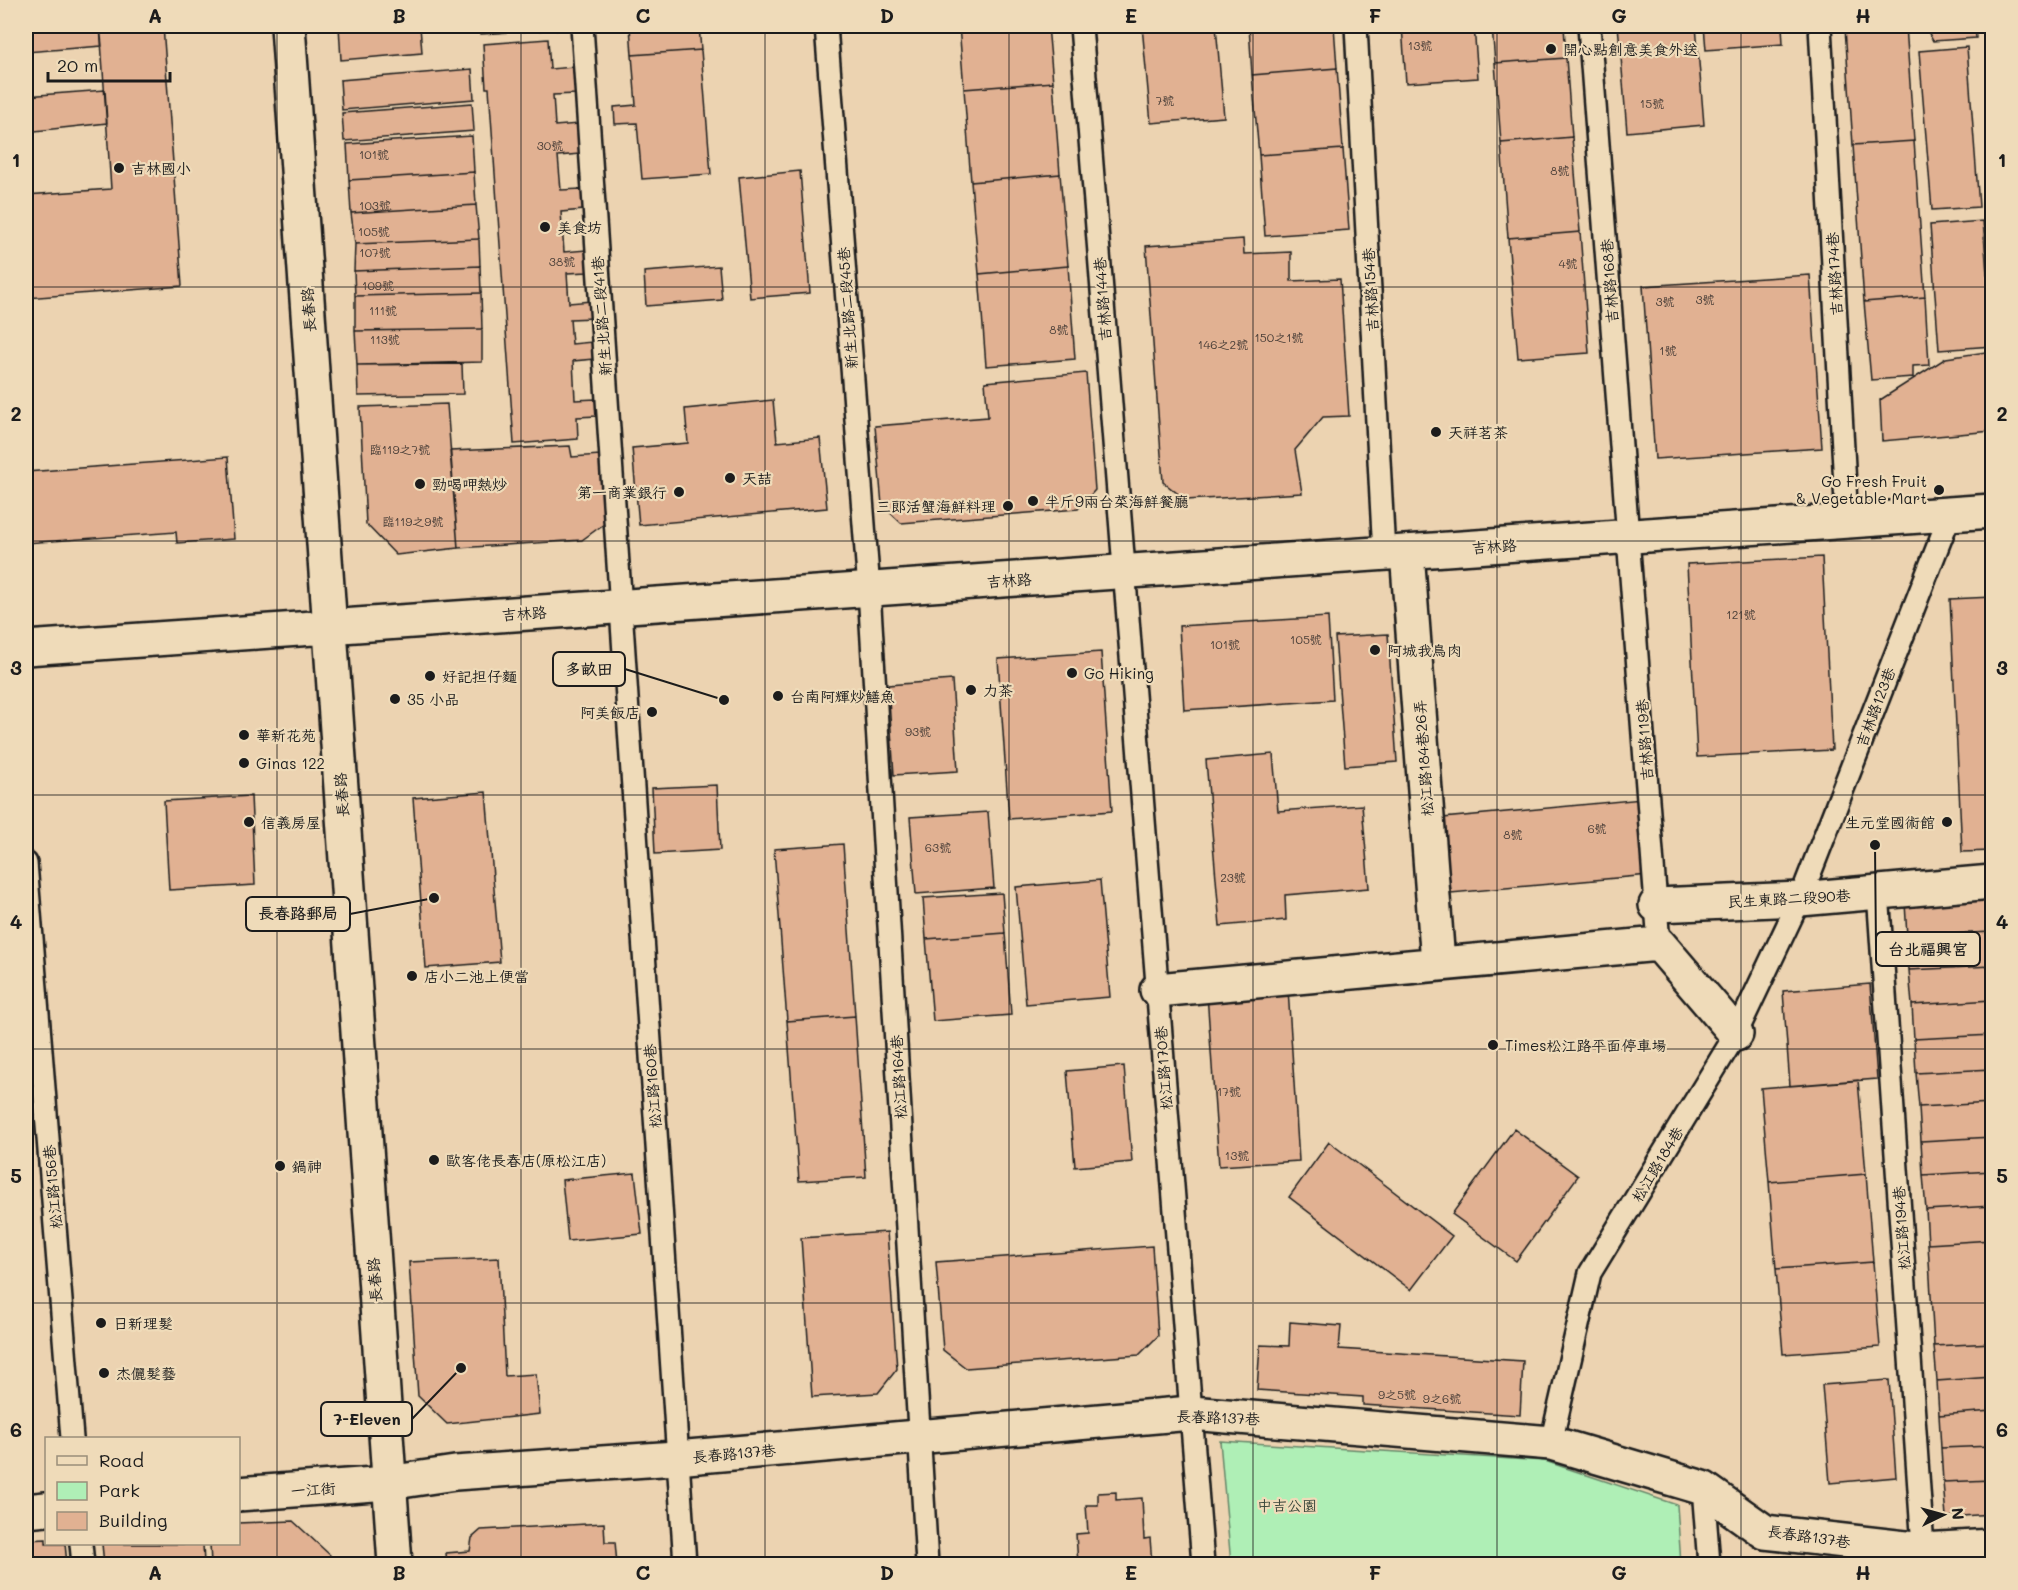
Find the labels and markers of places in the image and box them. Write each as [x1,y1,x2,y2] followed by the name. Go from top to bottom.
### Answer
[1563,39,1698,59] place label: 開心點創意美食外送
[1544,42,1558,56] marker: 開心點創意美食外送
[131,158,191,178] place label: 吉林國小
[112,161,126,175] marker: 吉林國小
[557,217,602,237] place label: 美食坊
[538,220,552,234] marker: 美食坊
[1448,422,1508,442] place label: 天祥茗茶
[1429,425,1443,439] marker: 天祥茗茶
[742,468,772,488] place label: 天喆
[723,471,737,485] marker: 天喆
[1796,471,1927,508] place label: Go Fresh Fruit & Vegetable Mart
[432,474,507,494] place label: 勁喝呷熱炒
[413,477,427,491] marker: 勁喝呷熱炒
[577,482,667,502] place label: 第一商業銀行
[1932,483,1946,497] marker: Go Fresh Fruit & Vegetable Mart
[672,485,686,499] marker: 第一商業銀行
[1045,491,1189,511] place label: 半斤9兩台菜海鮮餐廳
[1026,494,1040,508] marker: 半斤9兩台菜海鮮餐廳
[876,496,996,516] place label: 三郎活蟹海鮮料理
[1001,499,1015,513] marker: 三郎活蟹海鮮料理
[1387,640,1462,660] place label: 阿城我鳥肉
[1368,643,1382,657] marker: 阿城我鳥肉
[553,652,625,686] callout: 多畝田
[1084,663,1154,683] place label: Go Hiking
[442,666,517,686] place label: 好記担仔麵
[1065,666,1079,680] marker: Go Hiking
[423,669,437,683] marker: 好記担仔麵
[983,680,1013,700] place label: 力茶
[964,683,978,697] marker: 力茶
[790,686,895,706] place label: 台南阿輝炒鱔魚
[407,689,459,709] place label: 35 小品
[771,689,785,703] marker: 台南阿輝炒鱔魚
[388,692,402,706] marker: 35 小品
[580,702,640,722] place label: 阿美飯店
[645,705,659,719] marker: 阿美飯店
[256,725,316,745] place label: 華新花苑
[237,728,251,742] marker: 華新花苑
[256,753,325,773] place label: Ginas 122
[237,756,251,770] marker: Ginas 122
[261,812,321,832] place label: 信義房屋
[1845,812,1935,832] place label: 生元堂國術館
[242,815,256,829] marker: 信義房屋
[1940,815,1954,829] marker: 生元堂國術館
[246,897,350,931] callout: 長春路郵局
[1876,932,1980,966] callout: 台北福興宮
[424,966,529,986] place label: 店小二池上便當
[405,969,419,983] marker: 店小二池上便當
[1505,1035,1666,1055] place label: Times松江路平面停車場
[1486,1038,1500,1052] marker: Times松江路平面停車場
[446,1150,606,1170] place label: 歐客佬長春店(原松江店)
[427,1153,441,1167] marker: 歐客佬長春店(原松江店)
[292,1156,322,1176] place label: 鍋神
[273,1159,287,1173] marker: 鍋神
[113,1313,173,1333] place label: 日新理髮
[94,1316,108,1330] marker: 日新理髮
[116,1363,176,1383] place label: 杰儷髮藝
[97,1366,111,1380] marker: 杰儷髮藝
[321,1402,412,1436] callout: 7-Eleven

